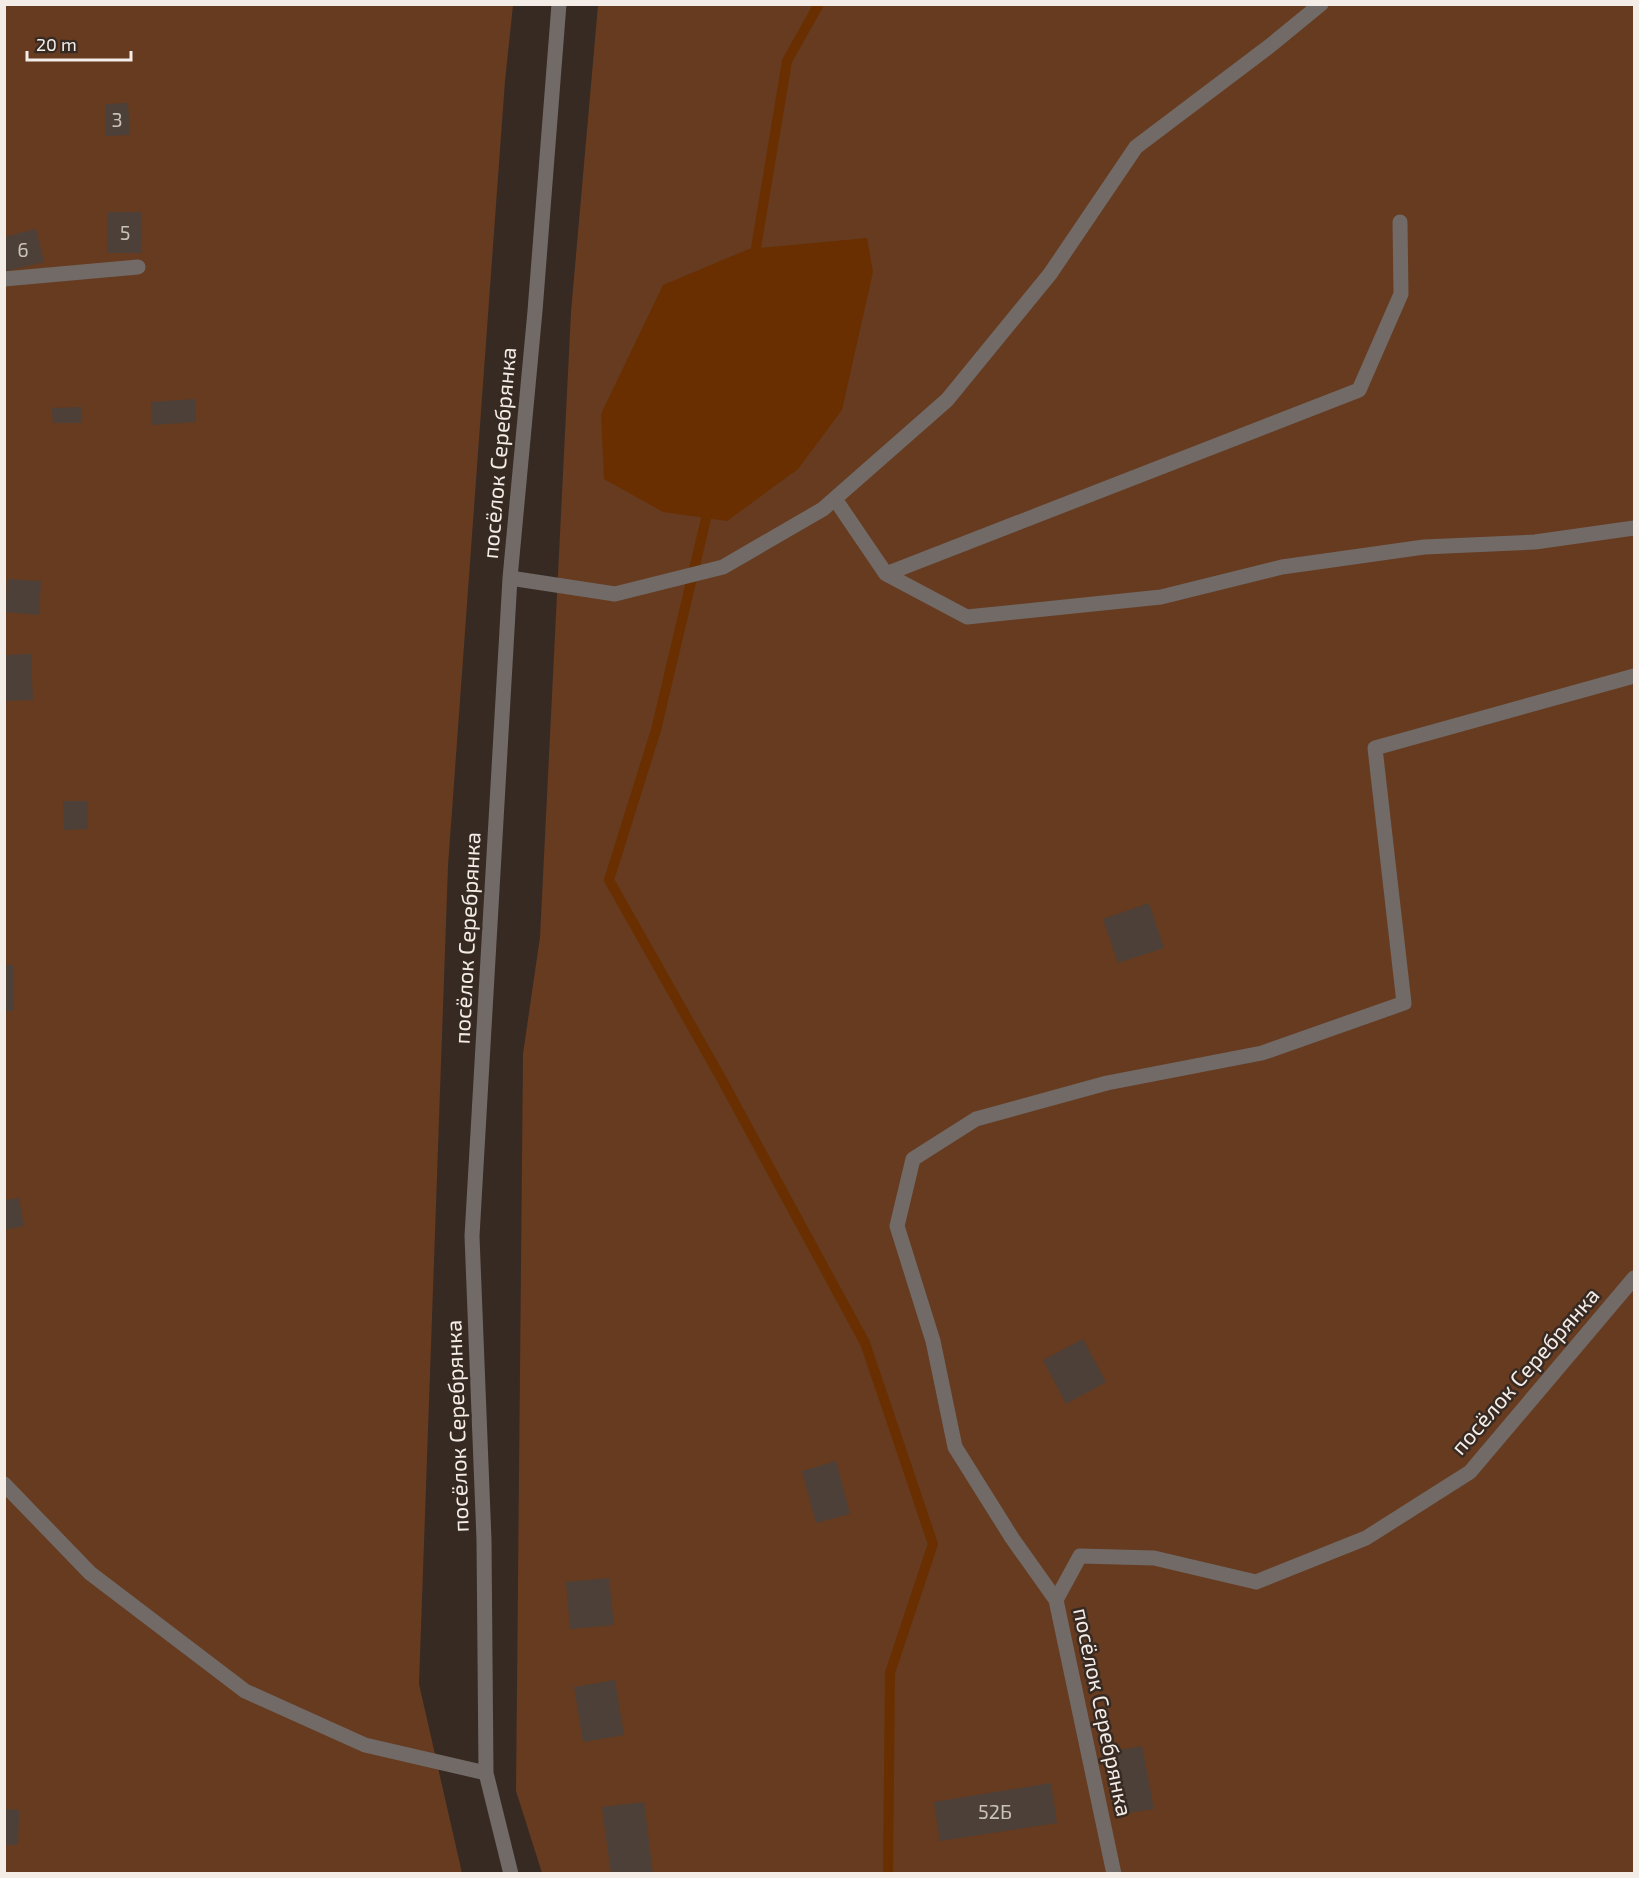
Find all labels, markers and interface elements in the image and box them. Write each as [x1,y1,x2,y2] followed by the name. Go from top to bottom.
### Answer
[27,24,130,62] scale bar
[36,33,77,55] text: 20 m
[111,107,123,131] house number: 3
[120,220,130,244] house number: 5
[17,237,29,261] house number: 6
[476,346,520,560] street label: посёлок Серебрянка
[447,831,485,1045] street label: посёлок Серебрянка
[1445,1282,1604,1459] street label: посёлок Серебрянка
[439,1319,473,1533] street label: посёлок Серебрянка
[1069,1605,1139,1818] street label: посёлок Серебрянка
[978,1799,1012,1823] house number: 52Б

